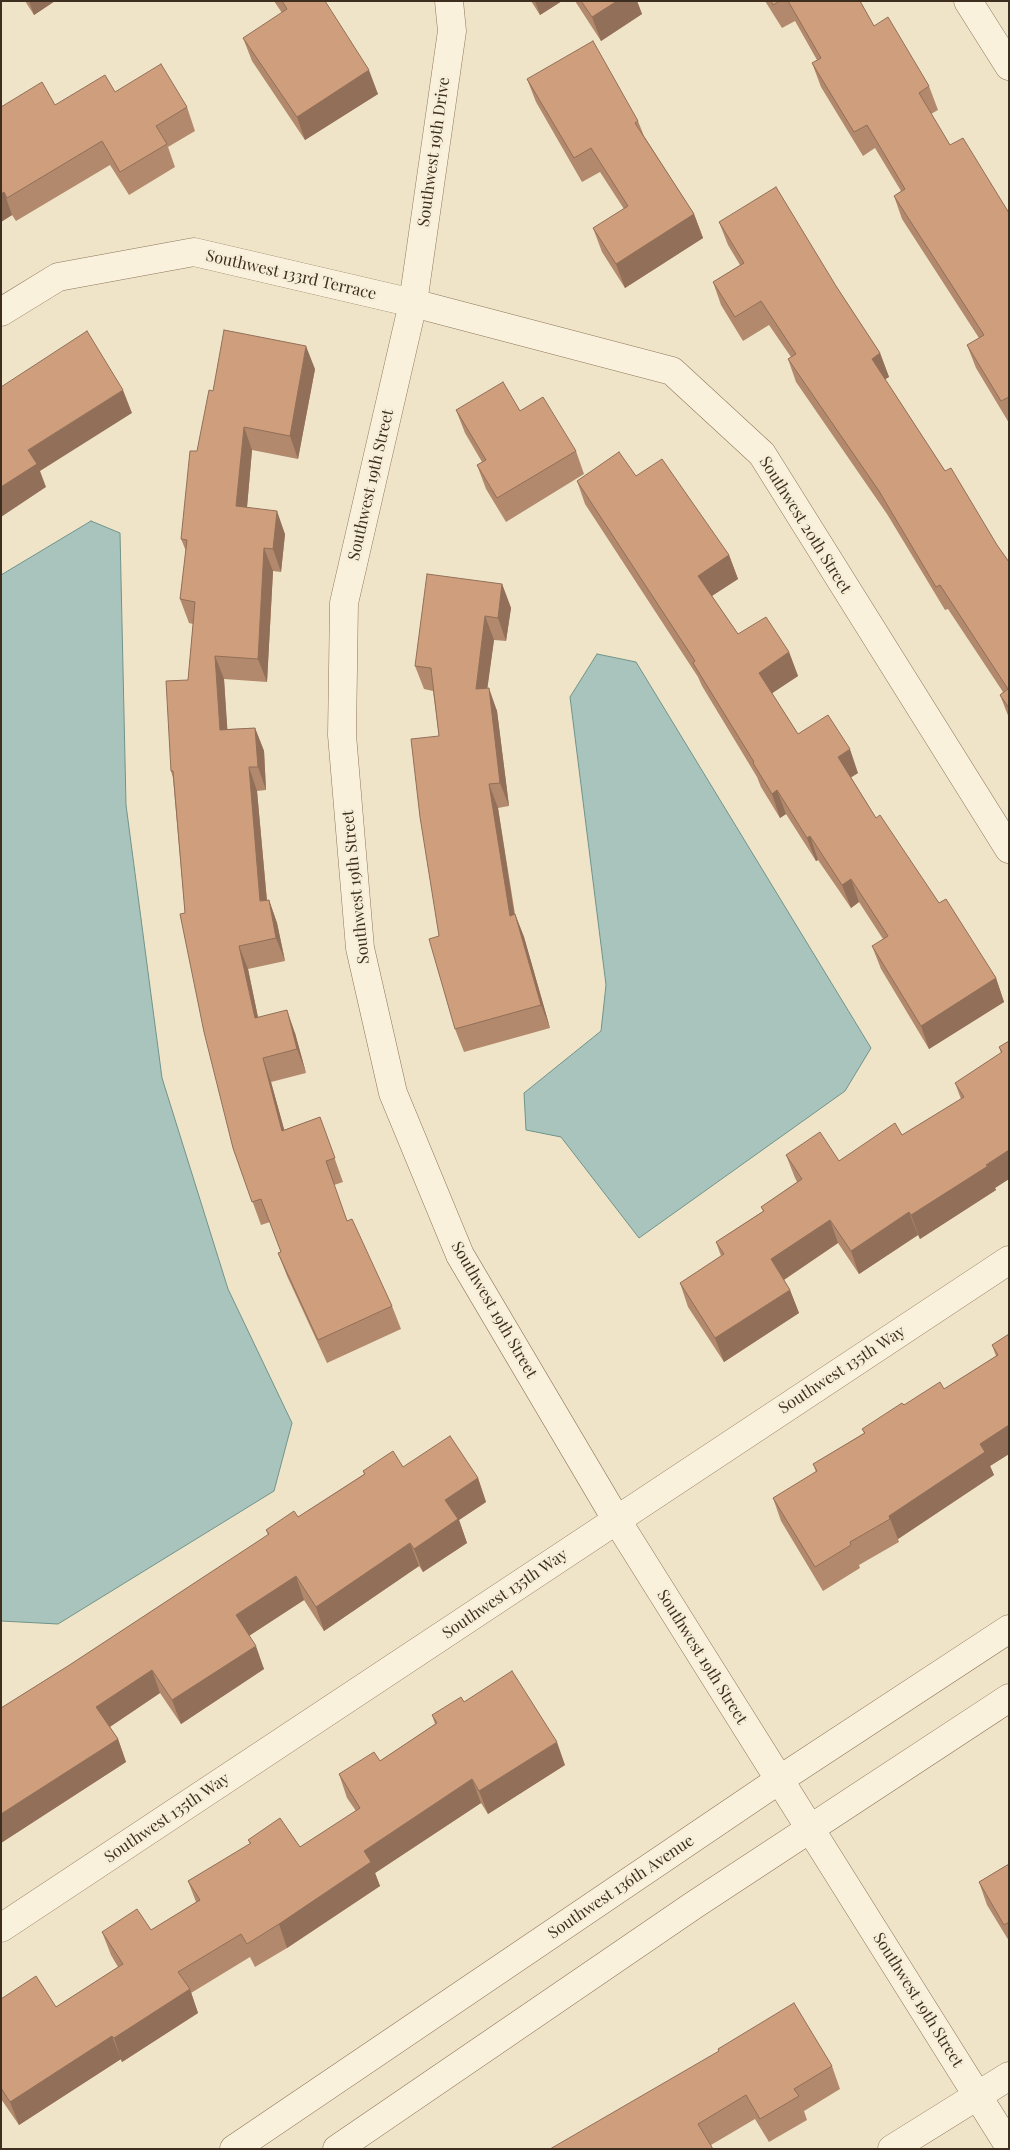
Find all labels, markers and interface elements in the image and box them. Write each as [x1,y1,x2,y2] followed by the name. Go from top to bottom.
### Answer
[414,76,454,228] street label: Southwest 19th Drive
[204,246,378,304] street label: Southwest 133rd Terrace
[344,407,398,563] street label: Southwest 19th Street
[755,453,855,597] street label: Southwest 20th Street
[338,809,374,965] street label: Southwest 19th Street
[447,1238,541,1382] street label: Southwest 19th Street
[775,1322,909,1418] street label: Southwest 135th Way
[439,1545,571,1643] street label: Southwest 135th Way
[653,1586,751,1728] street label: Southwest 19th Street
[101,1769,233,1867] street label: Southwest 135th Way
[544,1831,698,1943] street label: Southwest 136th Avenue
[869,1929,967,2071] street label: Southwest 19th Street

